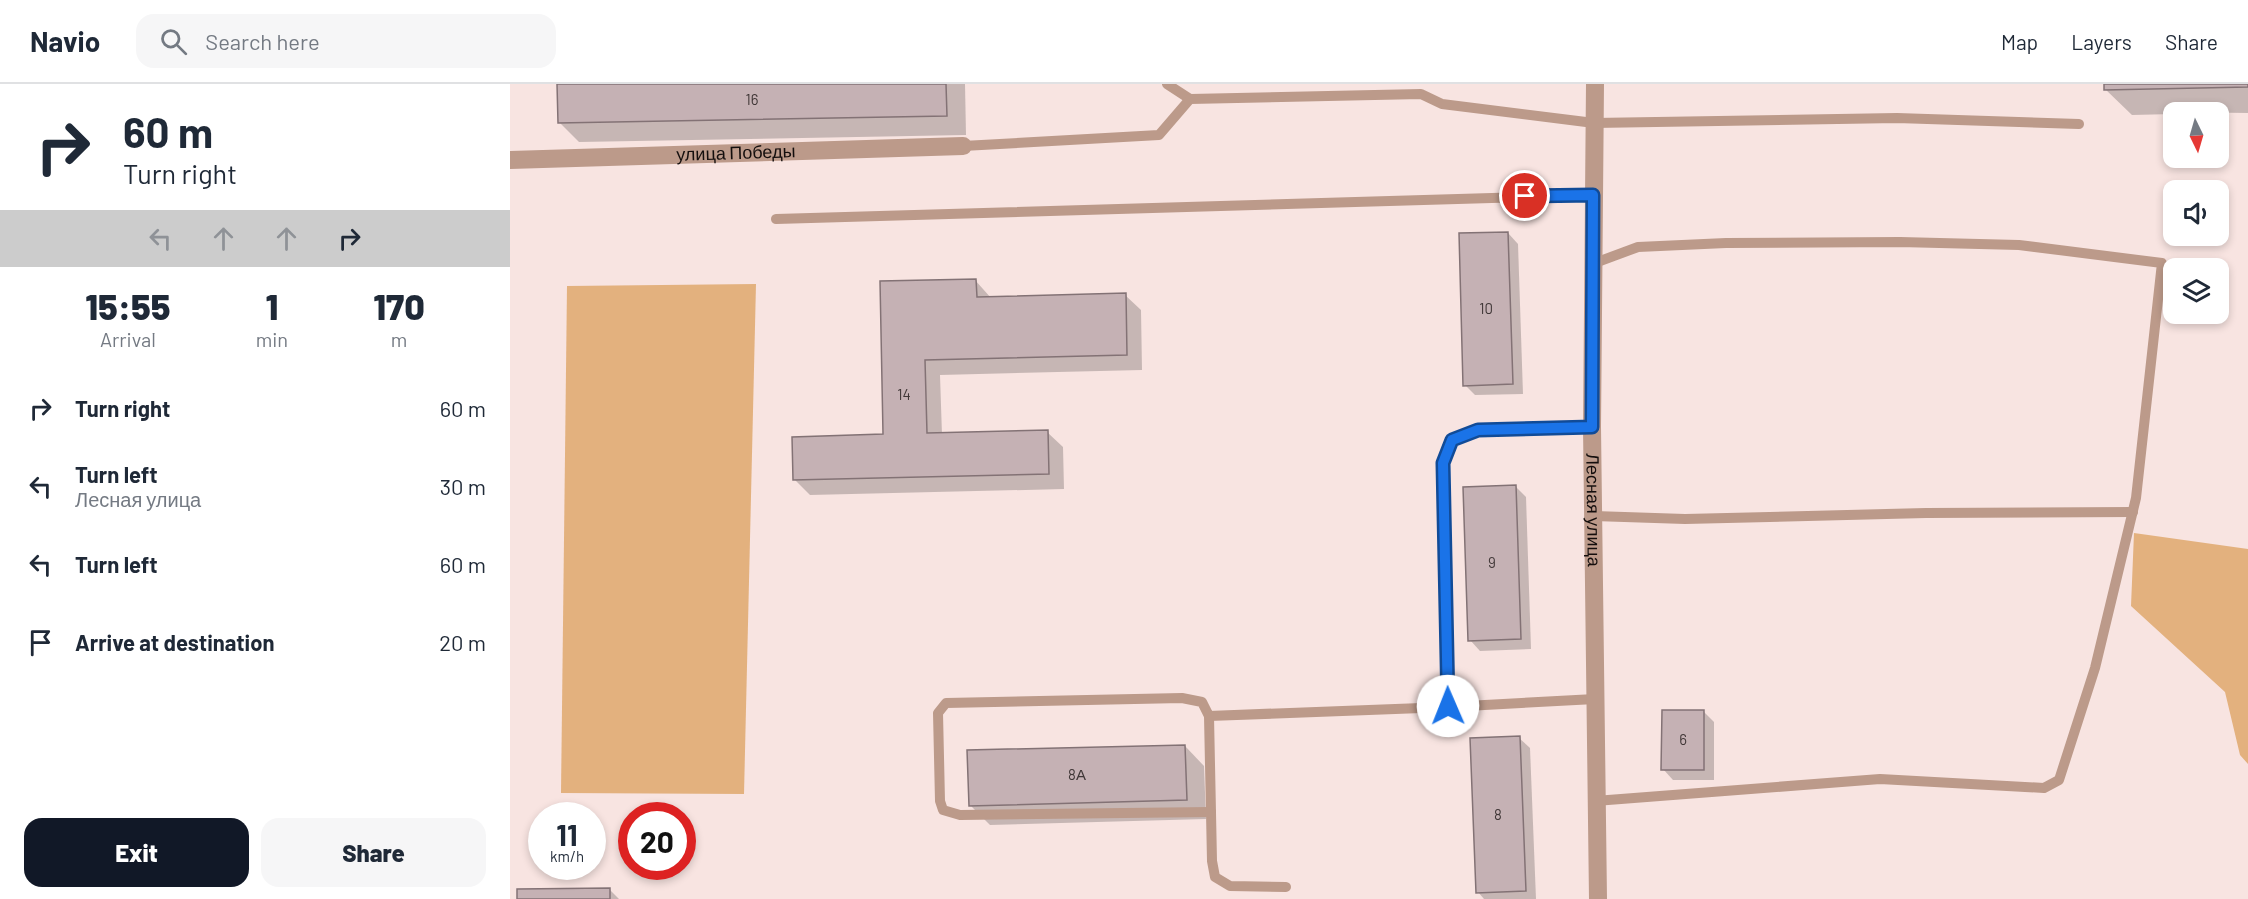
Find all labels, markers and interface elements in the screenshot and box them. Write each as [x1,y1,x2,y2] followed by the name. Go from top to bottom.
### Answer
[136,14,556,68] search box
[30,24,100,58] text: Navio
[157,25,190,58] icon: search
[205,28,320,54] text: Search here
[2001,29,2038,54] text: Map
[2071,29,2132,54] text: Layers
[2165,29,2218,54] text: Share
[746,90,758,108] house number: 16
[2163,102,2229,168] north arrow
[2163,102,2229,324] map controls
[123,106,213,156] text: 60 m
[24,108,102,186] icon: right
[676,139,796,165] street label: улица Победы
[123,157,237,189] text: Turn right
[1499,170,1550,221] pin
[1508,179,1541,212] icon: arrive
[2163,180,2229,246] button: sound
[144,222,177,255] icon: left
[207,222,240,255] icon: ahead
[270,222,303,255] icon: ahead
[333,222,366,255] icon: right
[2163,258,2229,324] button: layers
[85,284,170,327] text: 15:55
[265,284,278,327] text: 1
[373,284,425,327] text: 170
[1479,299,1493,317] house number: 10
[100,327,156,351] text: Arrival
[256,327,288,351] text: min
[391,327,407,351] text: m
[897,385,911,403] house number: 14
[24,392,57,425] icon: right
[75,395,170,421] text: Turn right
[440,395,486,421] text: 60 m
[1582,453,1606,568] street label: Лесная улица
[75,461,158,487] text: Turn left
[24,470,57,503] icon: left
[440,473,486,499] text: 30 m
[75,487,201,511] text: Лесная улица
[24,548,57,581] icon: left
[75,551,158,577] text: Turn left
[440,551,486,577] text: 60 m
[1488,553,1496,571] house number: 9
[24,626,57,659] icon: arrive
[75,629,274,655] text: Arrive at destination
[439,629,486,655] text: 20 m
[1416,674,1480,738] position arrow
[1679,730,1687,748] house number: 6
[1068,765,1086,783] house number: 8А
[618,802,696,880] speed limit sign: 20
[1494,805,1502,823] house number: 8
[556,816,578,852] text: 11
[24,818,249,887] button: Exit
[261,818,486,887] button: Share
[550,847,584,865] text: km/h

